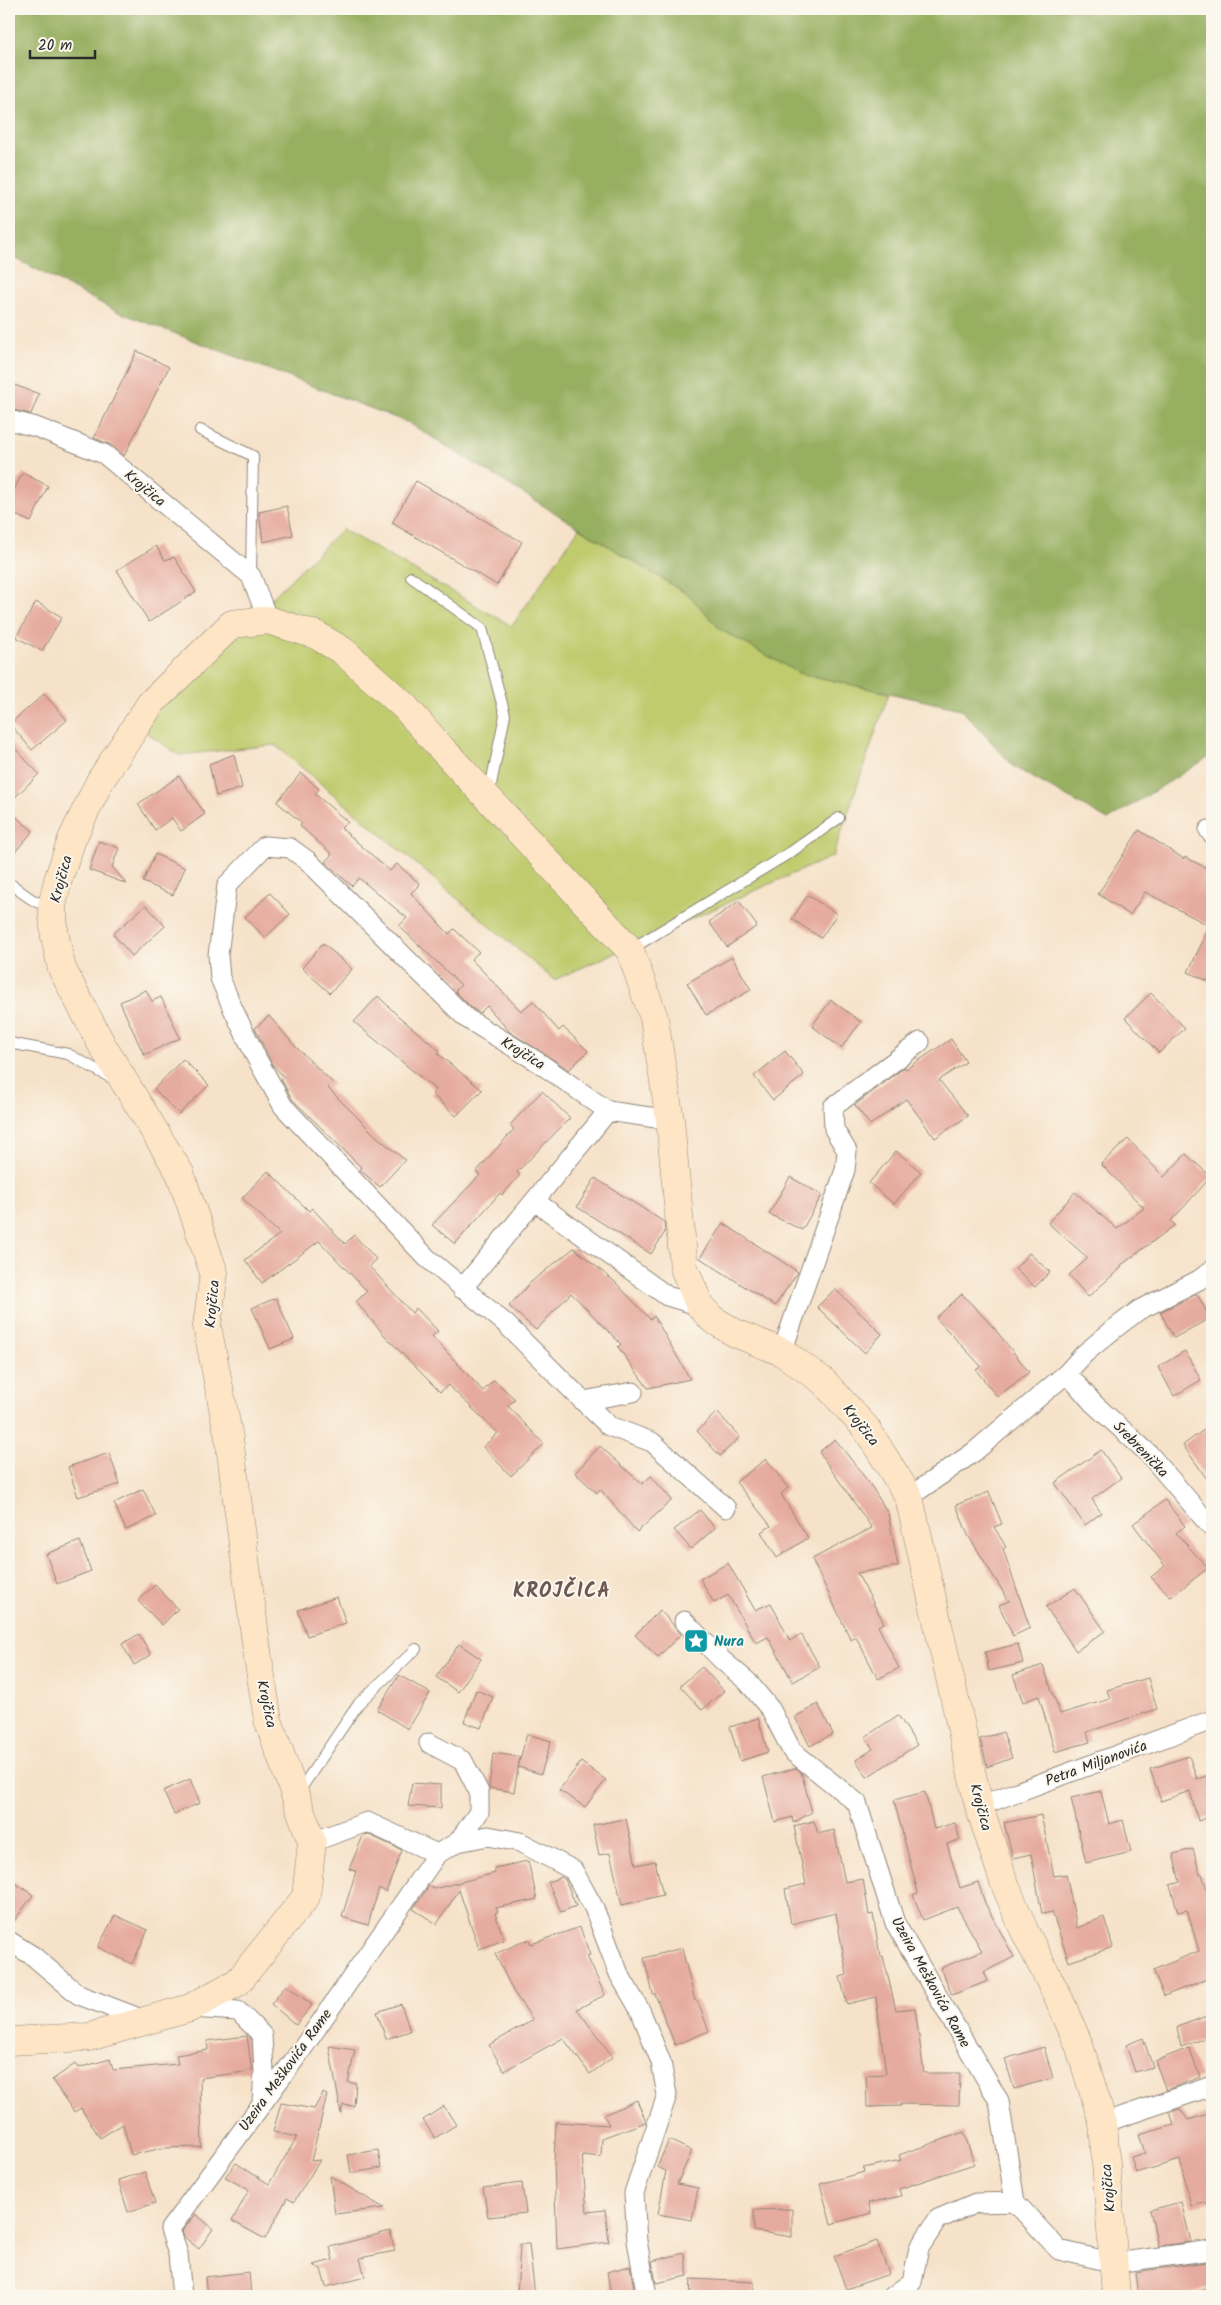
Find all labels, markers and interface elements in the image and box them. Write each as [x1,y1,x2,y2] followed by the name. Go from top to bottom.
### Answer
[30,28,95,60] scale bar
[38,34,72,58] text: 20 m
[118,464,171,514] street label: Krojčica
[44,853,80,906] street label: Krojčica
[496,1031,549,1077] street label: Krojčica
[199,1279,227,1329] street label: Krojčica
[836,1399,885,1452] street label: Krojčica
[1107,1416,1174,1484] street label: Srebrenička
[513,1576,611,1608] district label: KROJČICA
[683,1628,709,1654] place icon: Nura
[714,1630,744,1654] place label: Nura
[249,1678,283,1730] street label: Krojčica
[1042,1734,1151,1794] street label: Petra Miljanovića
[962,1781,998,1834] street label: Krojčica
[884,1912,976,2053] street label: Uzeira Meškovića Rame
[233,2004,339,2137] street label: Uzeira Meškovića Rame
[1095,2163,1123,2213] street label: Krojčica

